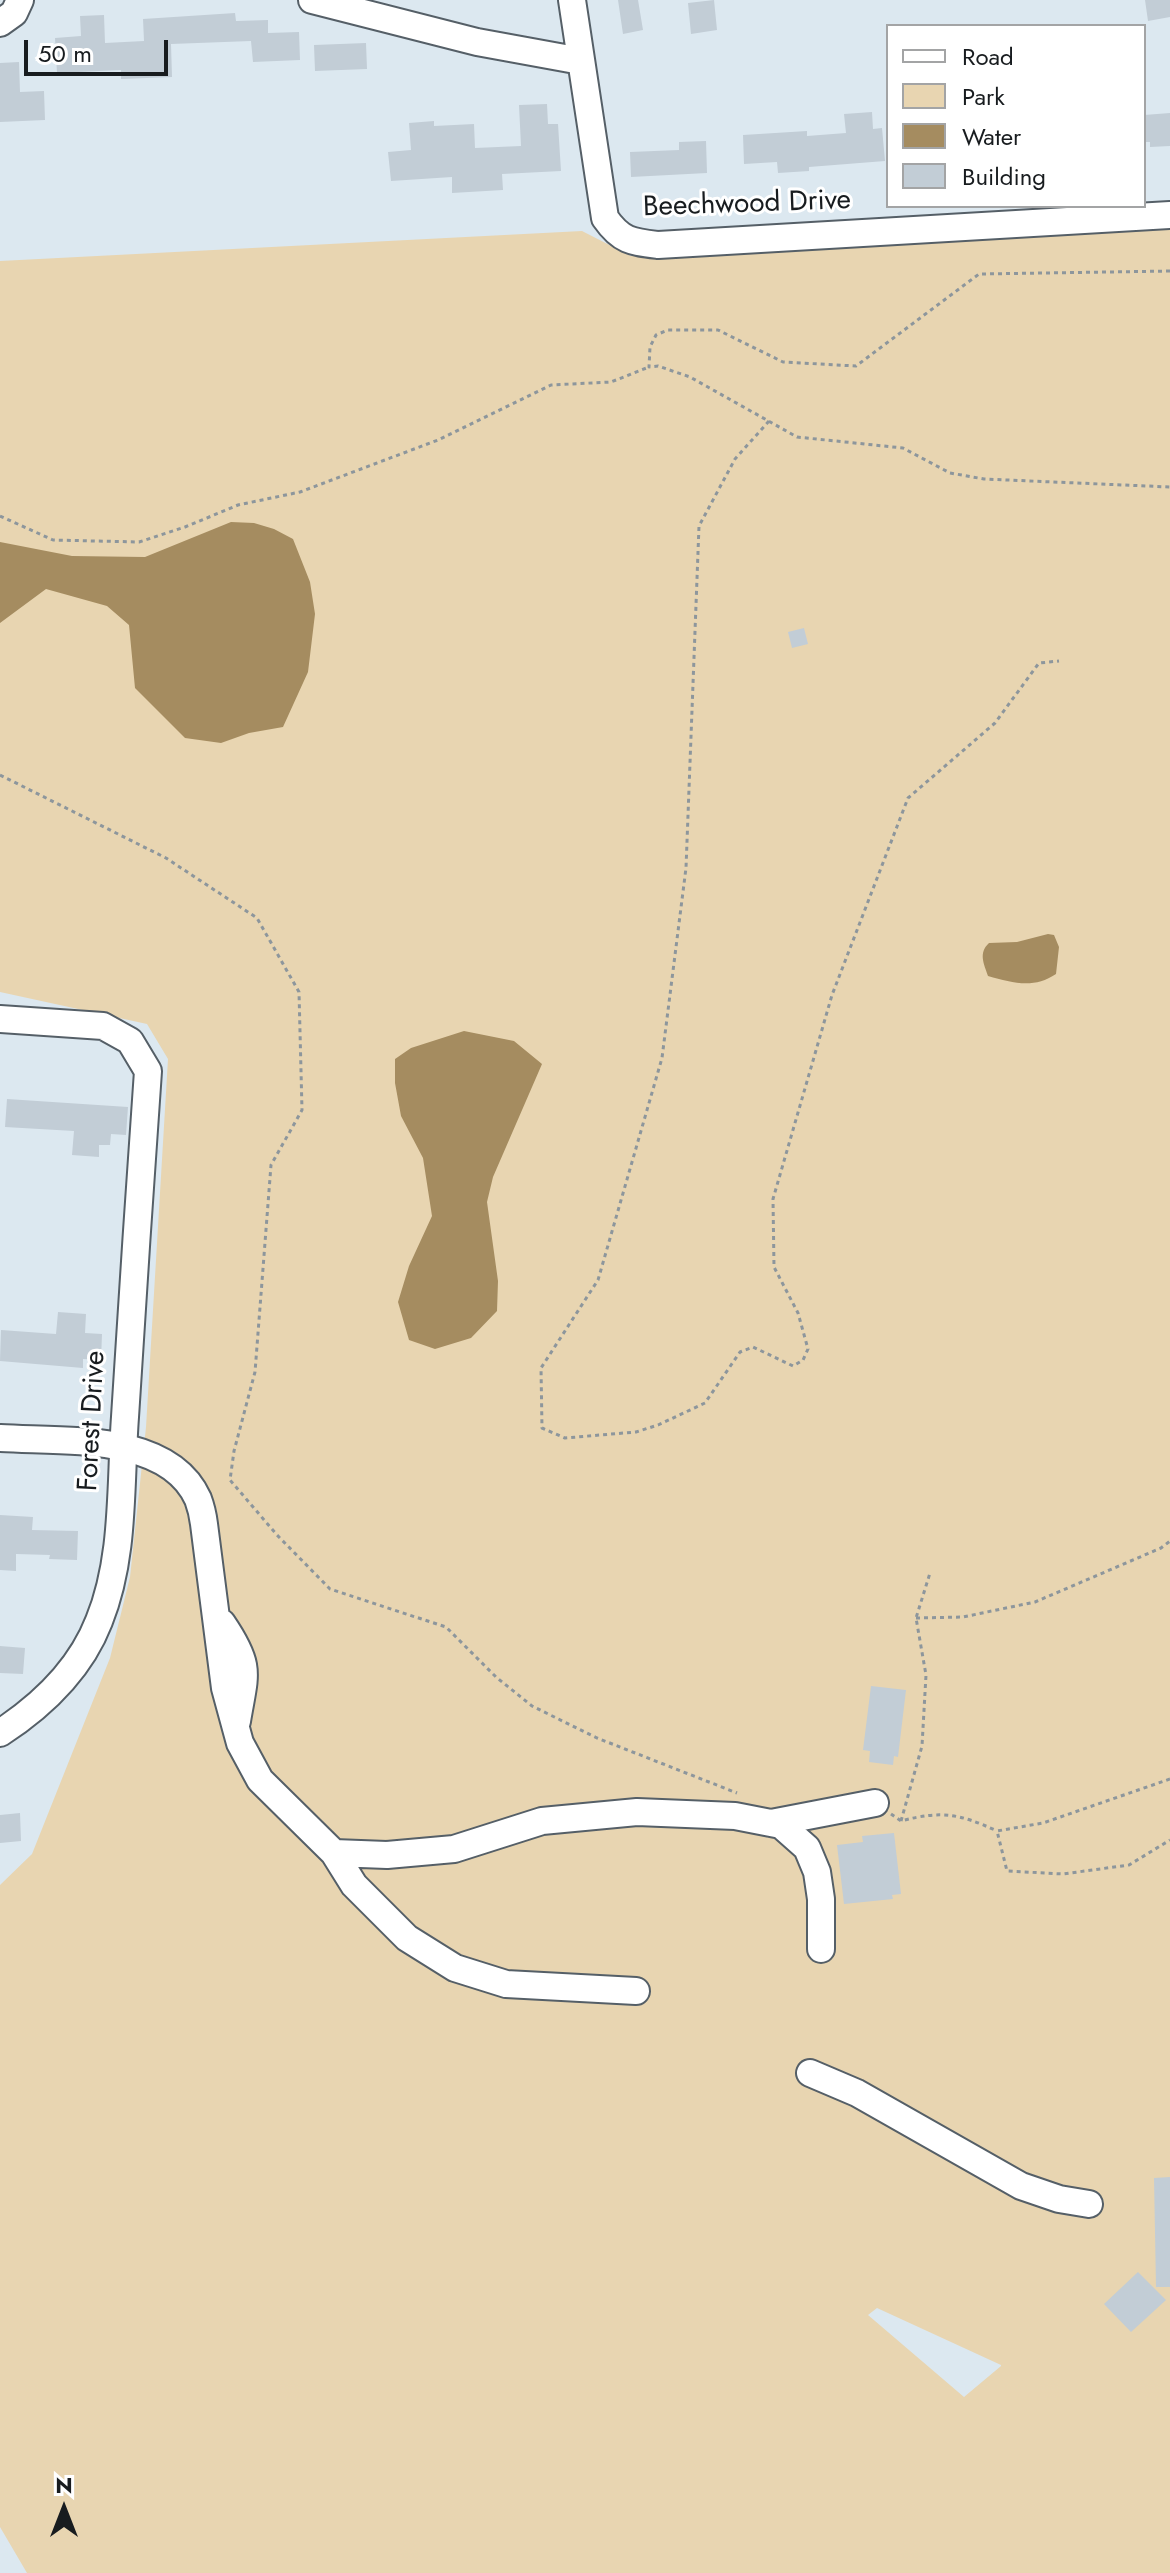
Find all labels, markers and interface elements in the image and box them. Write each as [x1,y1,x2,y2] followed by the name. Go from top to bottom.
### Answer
[28,24,172,74] scale bar
[886,24,1146,208] legend
[38,36,92,71] text: 50 m
[962,39,1014,74] text: Road
[962,79,1005,114] text: Park
[962,119,1021,154] text: Water
[962,159,1046,194] text: Building
[642,185,852,225] street label: Beechwood Drive
[73,1350,113,1492] street label: Forest Drive
[24,2469,104,2549] north arrow
[55,2469,73,2501] text: N

